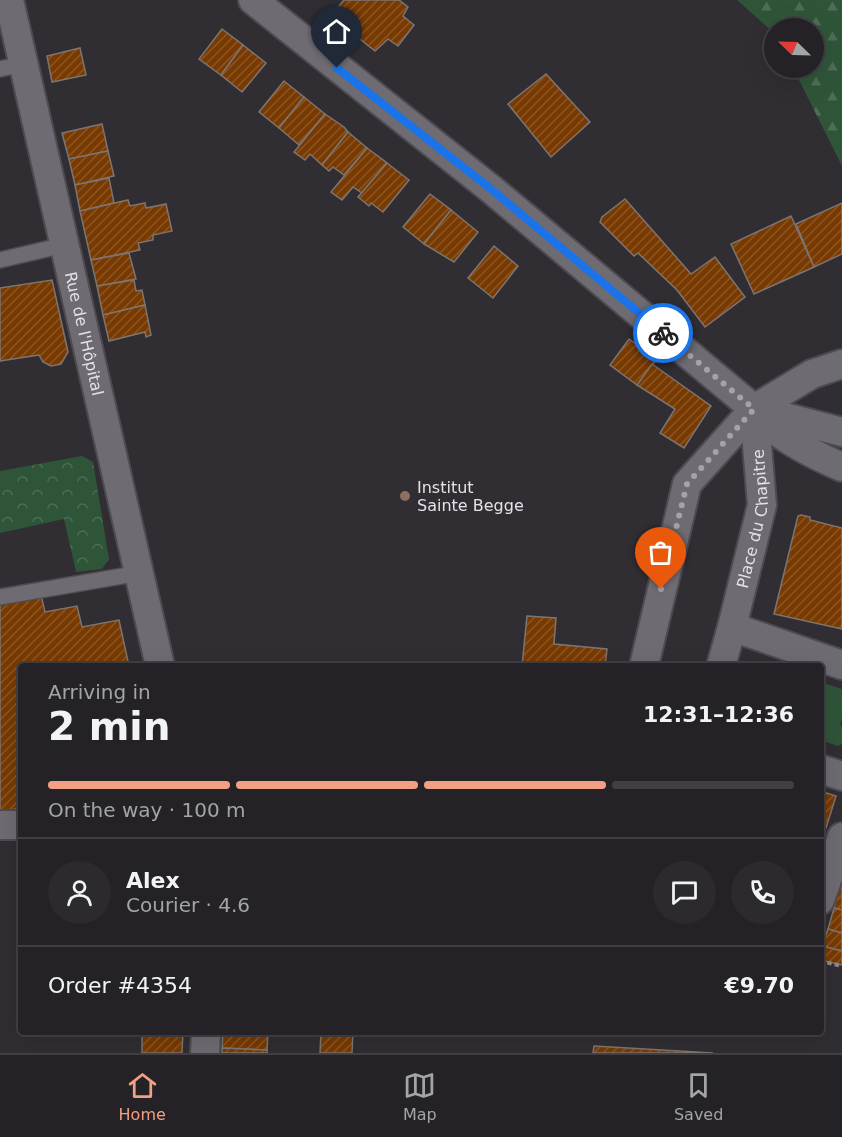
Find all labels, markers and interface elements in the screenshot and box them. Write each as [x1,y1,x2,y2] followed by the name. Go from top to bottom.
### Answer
[311,6,362,68] pin
[320,15,353,48] icon: home
[764,18,824,78] north arrow
[764,18,824,78] map controls
[61,270,108,397] street label: Rue de l'Hôpital
[633,303,693,363] courier
[647,317,680,350] icon: bike
[732,448,772,590] street label: Place du Chapitre
[417,478,524,515] place label: Institut Sainte Begge
[398,489,412,503] marker: Institut Sainte Begge
[635,527,686,589] pin
[644,536,677,569] icon: bag
[48,680,151,704] text: Arriving in
[643,702,794,727] text: 12:31–12:36
[48,704,170,749] text: 2 min
[48,798,246,822] text: On the way · 100 m
[48,861,111,924] button: person
[653,861,716,924] button: chat
[731,861,794,924] button: phone
[126,868,180,893] text: Alex
[126,893,250,917] text: Courier · 4.6
[48,973,192,998] text: Order #4354
[724,973,794,998] text: €9.70
[119,1069,166,1124] tab: Home
[403,1069,437,1124] tab: Map
[674,1069,723,1124] tab: Saved

